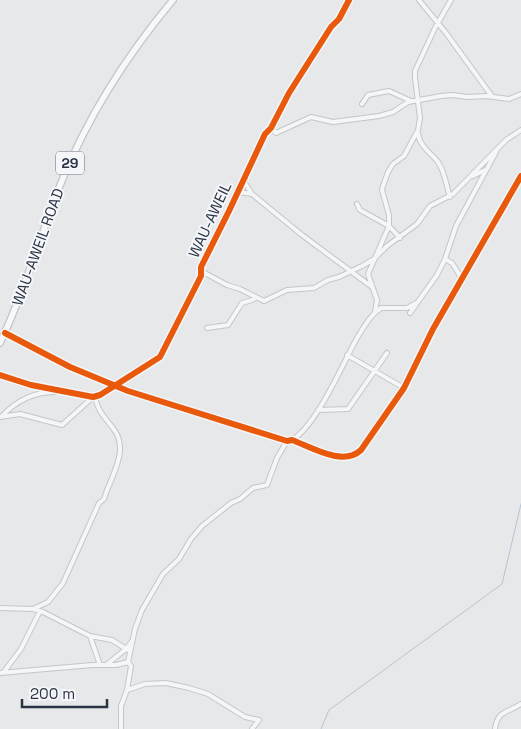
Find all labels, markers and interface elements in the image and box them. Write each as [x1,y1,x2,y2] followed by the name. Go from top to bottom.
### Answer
[56,152,84,174] road number: 29
[184,179,235,261] street label: WAU-AWEIL
[8,186,68,308] street label: WAU-AWEIL ROAD
[22,676,108,708] scale bar
[30,684,75,703] text: 200 m

